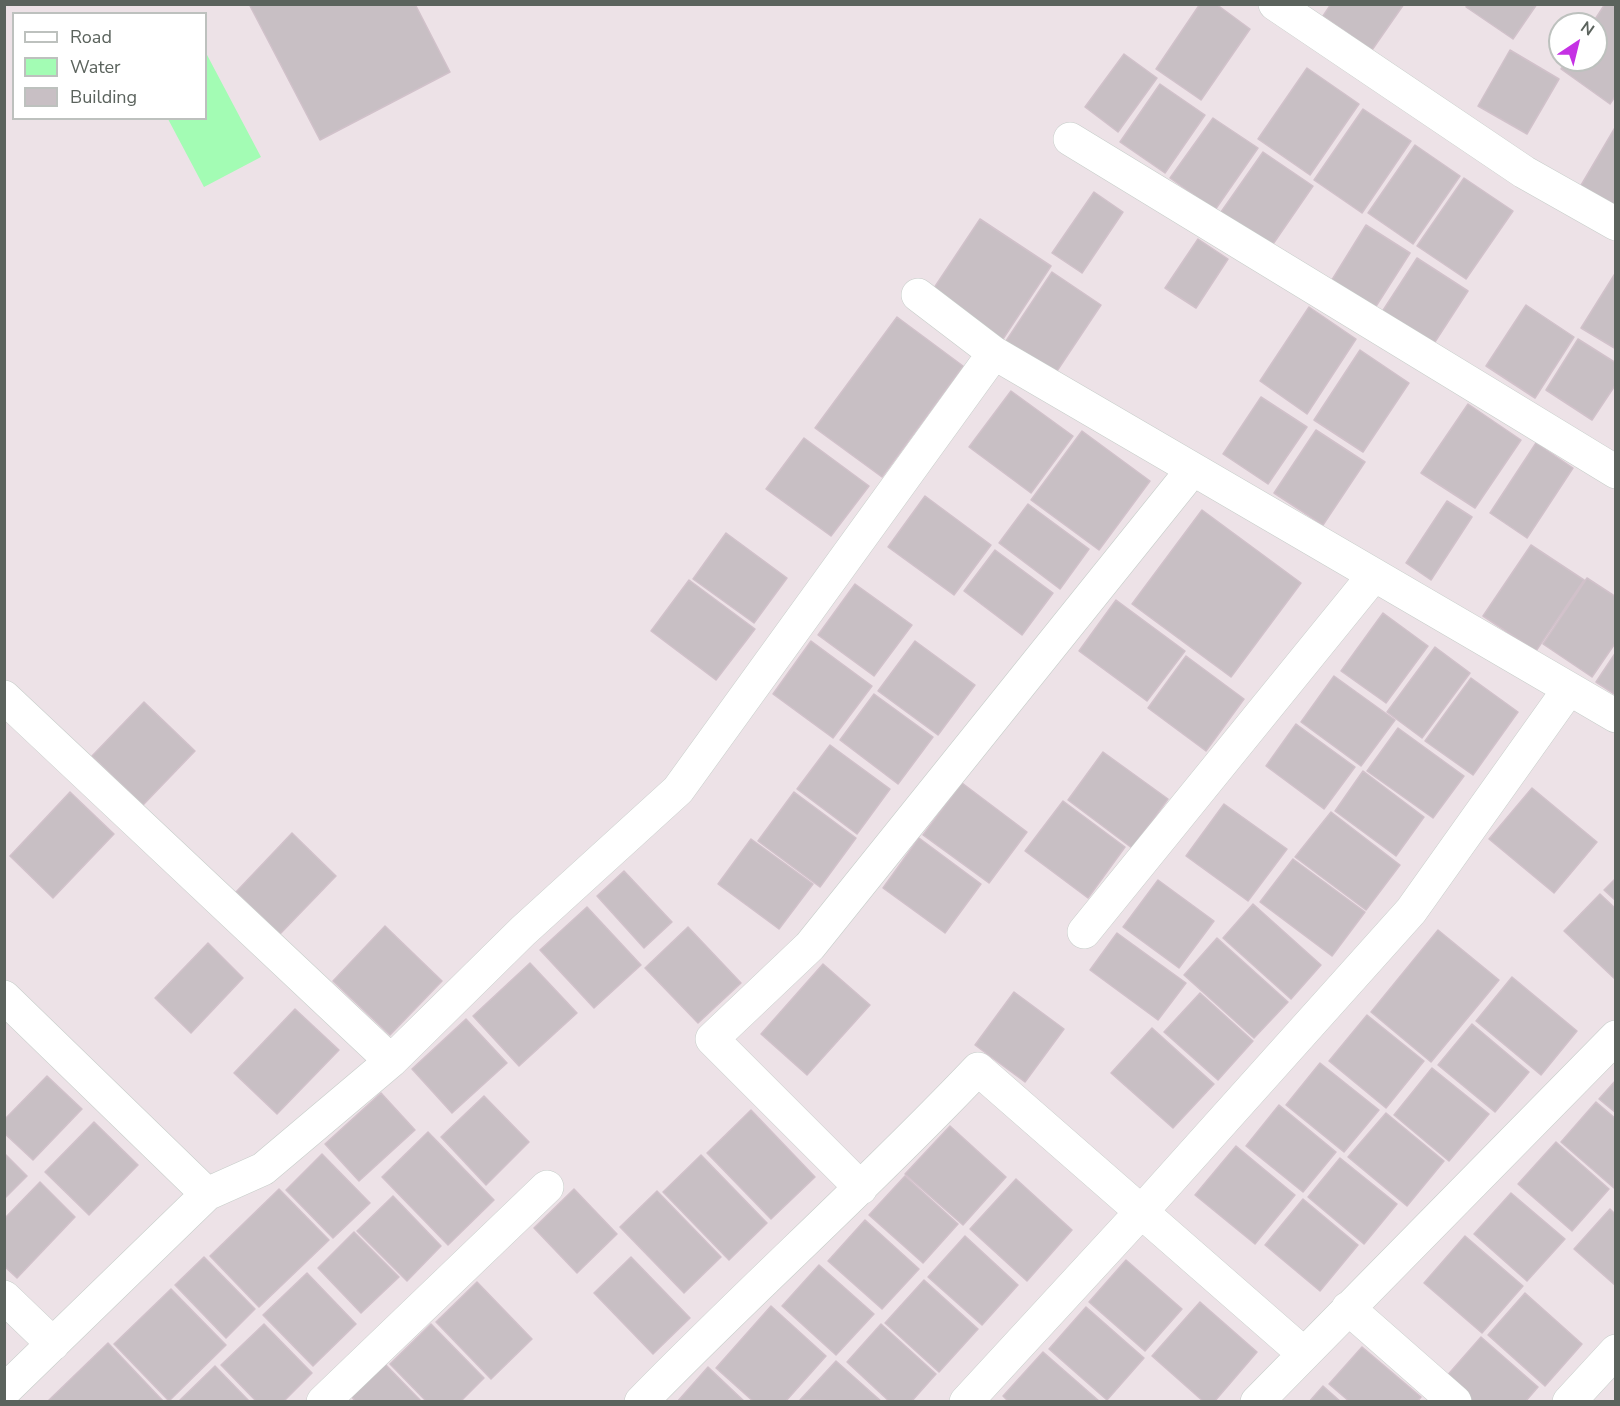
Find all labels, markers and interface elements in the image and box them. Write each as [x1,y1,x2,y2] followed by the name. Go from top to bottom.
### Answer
[12,12,207,120] legend
[1548,12,1608,72] north arrow
[1576,16,1598,41] text: N
[70,25,112,49] text: Road
[70,55,121,79] text: Water
[70,85,137,109] text: Building

